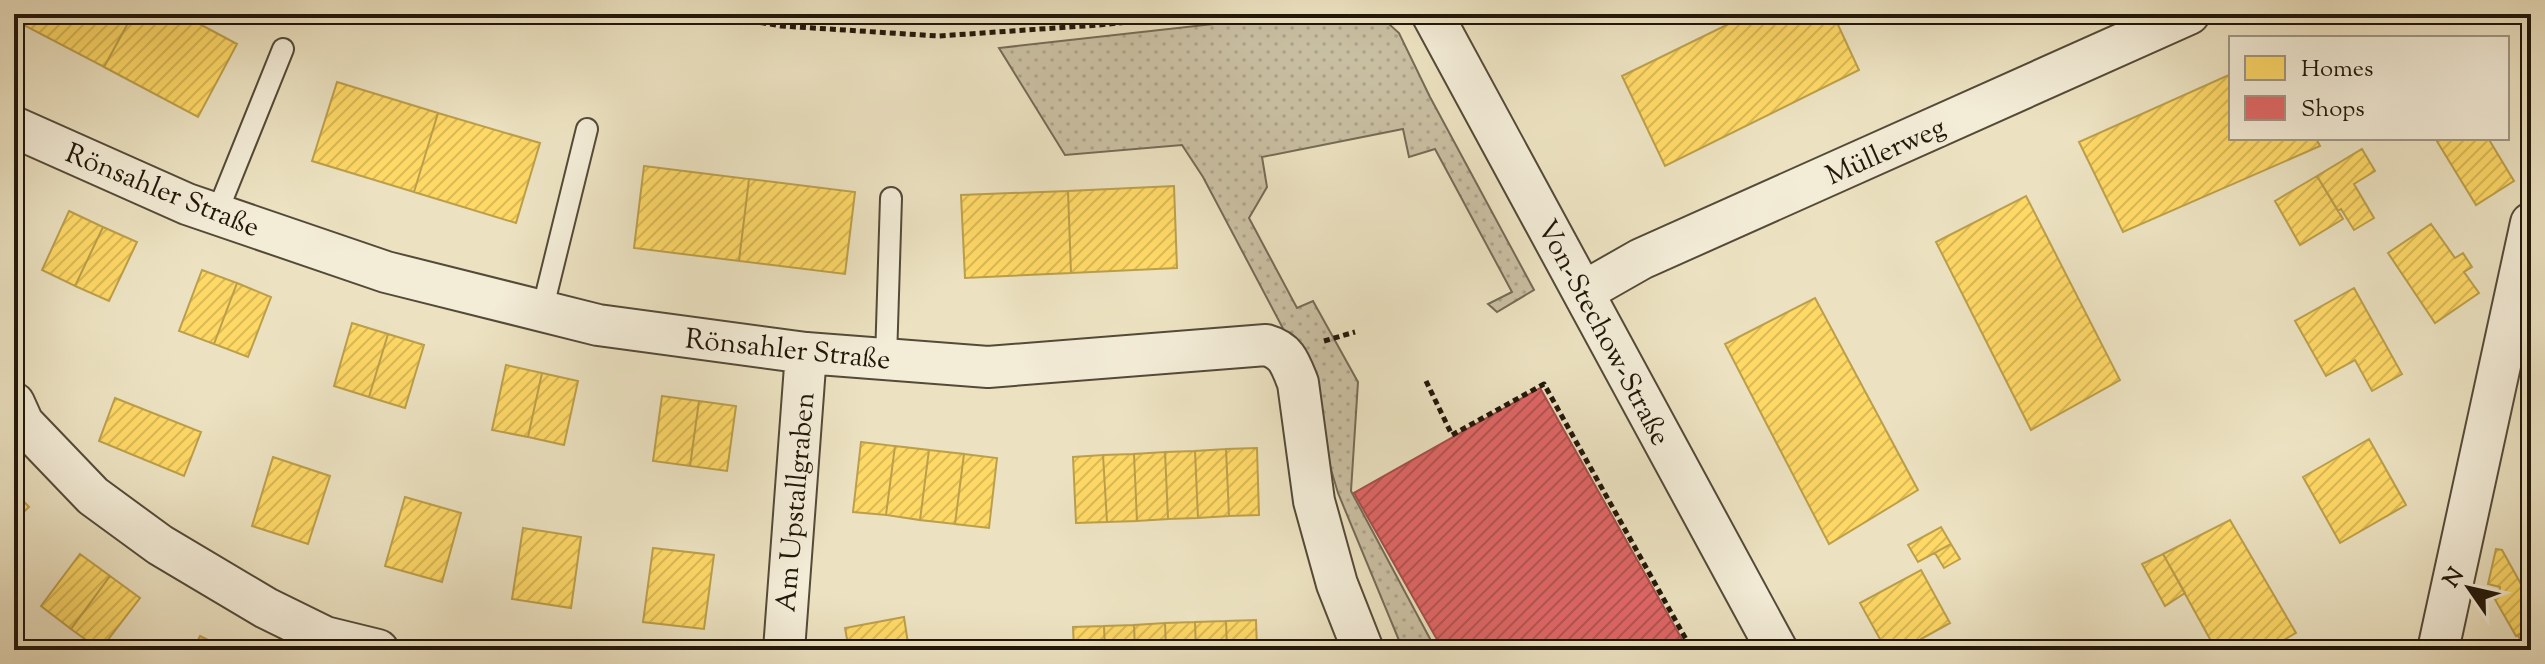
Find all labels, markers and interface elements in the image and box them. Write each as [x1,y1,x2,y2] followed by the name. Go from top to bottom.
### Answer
[2229,36,2509,140] legend
[2301,53,2373,87] text: Homes
[2301,93,2365,127] text: Shops
[1820,109,1952,197] street label: Müllerweg
[59,135,265,249] street label: Rönsahler Straße
[1526,213,1679,453] street label: Von-Stechow-Straße
[683,320,892,382] street label: Rönsahler Straße
[767,391,827,614] street label: Am Upstallgraben
[2429,548,2509,628] north arrow
[2437,562,2473,595] text: N

